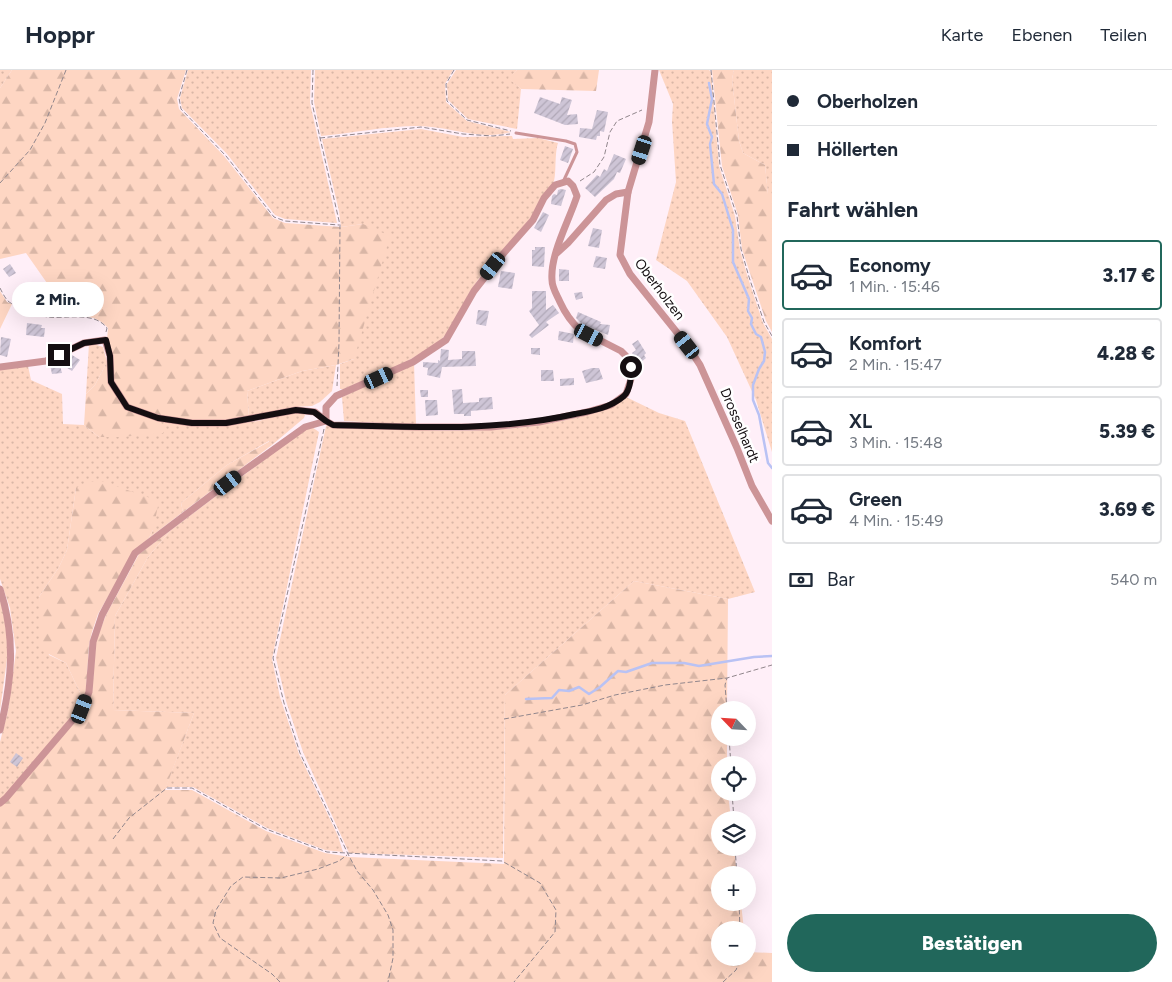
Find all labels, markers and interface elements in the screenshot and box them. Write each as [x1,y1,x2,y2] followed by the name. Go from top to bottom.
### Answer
[25,20,95,49] text: Hoppr
[941,24,983,46] text: Karte
[1011,24,1072,46] text: Ebenen
[1100,24,1147,46] text: Teilen
[817,90,918,113] text: Oberholzen
[630,133,653,167] car
[817,138,898,161] text: Höllerten
[787,196,918,223] text: Fahrt wählen
[477,250,508,282] car
[789,253,834,298] icon: car
[849,254,931,277] text: Economy
[631,255,688,324] street label: Oberholzen
[1103,264,1155,287] text: 3.17 €
[849,277,940,296] text: 1 Min. · 15:46
[13,282,105,318] callout: 2 Min.
[36,290,80,309] text: 2 Min.
[572,322,605,348] car
[671,329,702,361] car
[789,331,834,376] icon: car
[849,332,922,355] text: Komfort
[1097,342,1155,365] text: 4.28 €
[48,344,70,366] route end
[849,355,942,374] text: 2 Min. · 15:47
[620,356,642,378] route start
[362,365,395,391] car
[716,385,763,465] street label: Drosselhardt
[789,409,834,454] icon: car
[849,410,872,433] text: XL
[1099,420,1155,443] text: 5.39 €
[849,433,943,452] text: 3 Min. · 15:48
[211,468,244,498] car
[789,487,834,532] icon: car
[849,488,902,511] text: Green
[1099,498,1155,521] text: 3.69 €
[849,511,943,530] text: 4 Min. · 15:49
[787,566,815,594] icon: cash
[827,568,855,591] text: Bar
[1110,570,1157,589] text: 540 m
[69,692,94,726] car
[711,701,756,746] north arrow
[711,701,756,966] map controls
[711,756,756,801] button: locate
[711,811,756,856] button: layers
[711,866,756,911] button: +
[787,914,1157,972] button: Bestätigen
[711,921,756,966] button: −

